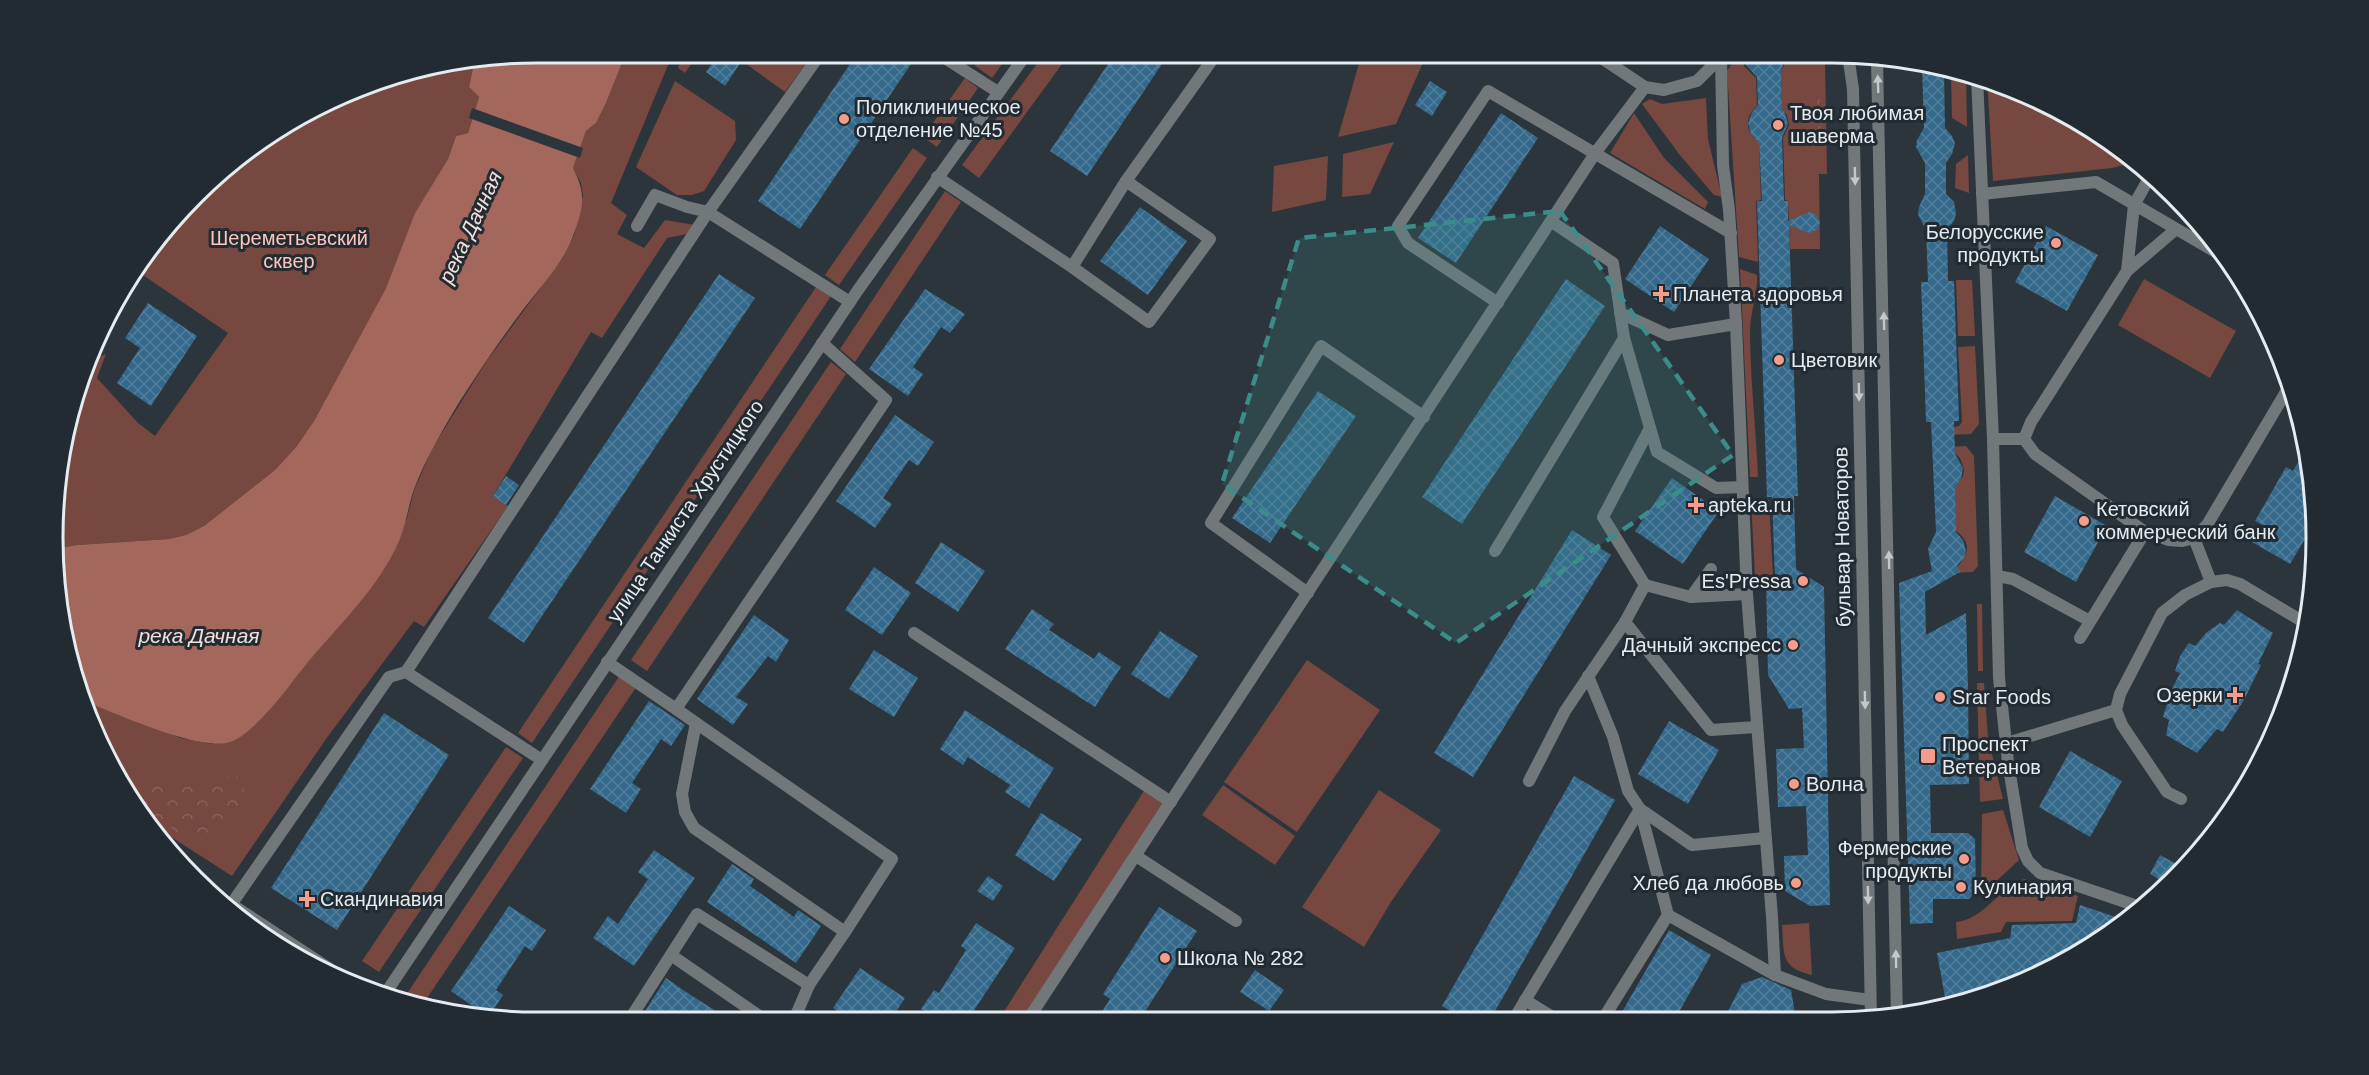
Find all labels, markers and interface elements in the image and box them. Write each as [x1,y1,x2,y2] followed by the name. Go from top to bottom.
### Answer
[1873,75,1883,94] one-way arrow
[856,96,1021,141] place label: Поликлиническое отделение №45
[1790,102,1924,147] place label: Твоя любимая шаверма
[837,112,851,126] marker: Поликлиническое отделение №45
[1771,118,1785,132] marker: Твоя любимая шаверма
[434,167,506,288] water label: река Дачная
[1850,167,1860,186] one-way arrow
[1926,221,2044,266] place label: Белорусские продукты
[210,227,368,272] park label: Шереметьевский сквер
[2049,236,2063,250] marker: Белорусские продукты
[1673,283,1843,305] place label: Планета здоровья
[1654,287,1668,301] marker: Планета здоровья
[1879,312,1889,331] one-way arrow
[1791,349,1878,371] place label: Цветовик
[1772,353,1786,367] marker: Цветовик
[1854,383,1864,402] one-way arrow
[602,396,768,626] street label: улица Танкиста Хрустицкого
[1829,447,1855,627] street label: бульвар Новаторов
[1708,494,1791,516] place label: apteka.ru
[1689,498,1703,512] marker: apteka.ru
[2096,498,2276,543] place label: Кетовский коммерческий банк
[2077,514,2091,528] marker: Кетовский коммерческий банк
[1884,551,1893,570] one-way arrow
[1702,570,1792,592] place label: Es'Pressa
[1796,574,1810,588] marker: Es'Pressa
[137,624,260,647] water label: река Дачная
[1622,634,1781,656] place label: Дачный экспресс
[1786,638,1800,652] marker: Дачный экспресс
[2156,684,2223,706] place label: Озерки
[1952,686,2051,708] place label: Srar Foods
[2228,688,2242,702] marker: Озерки
[1933,690,1947,704] marker: Srar Foods
[1860,691,1869,710] one-way arrow
[1942,733,2041,778] place label: Проспект Ветеранов
[1919,747,1937,765] marker: Проспект Ветеранов
[1806,773,1865,795] place label: Волна
[1787,777,1801,791] marker: Волна
[1838,837,1952,882] place label: Фермерские продукты
[1957,852,1971,866] marker: Фермерские продукты
[1632,872,1784,894] place label: Хлеб да любовь
[1789,876,1803,890] marker: Хлеб да любовь
[1973,876,2072,898] place label: Кулинария
[1954,880,1968,894] marker: Кулинария
[1863,886,1873,905] one-way arrow
[320,888,443,910] place label: Скандинавия
[298,890,316,908] marker: Скандинавия
[1177,947,1304,969] place label: Школа № 282
[1892,950,1901,969] one-way arrow
[1158,951,1172,965] marker: Школа № 282

